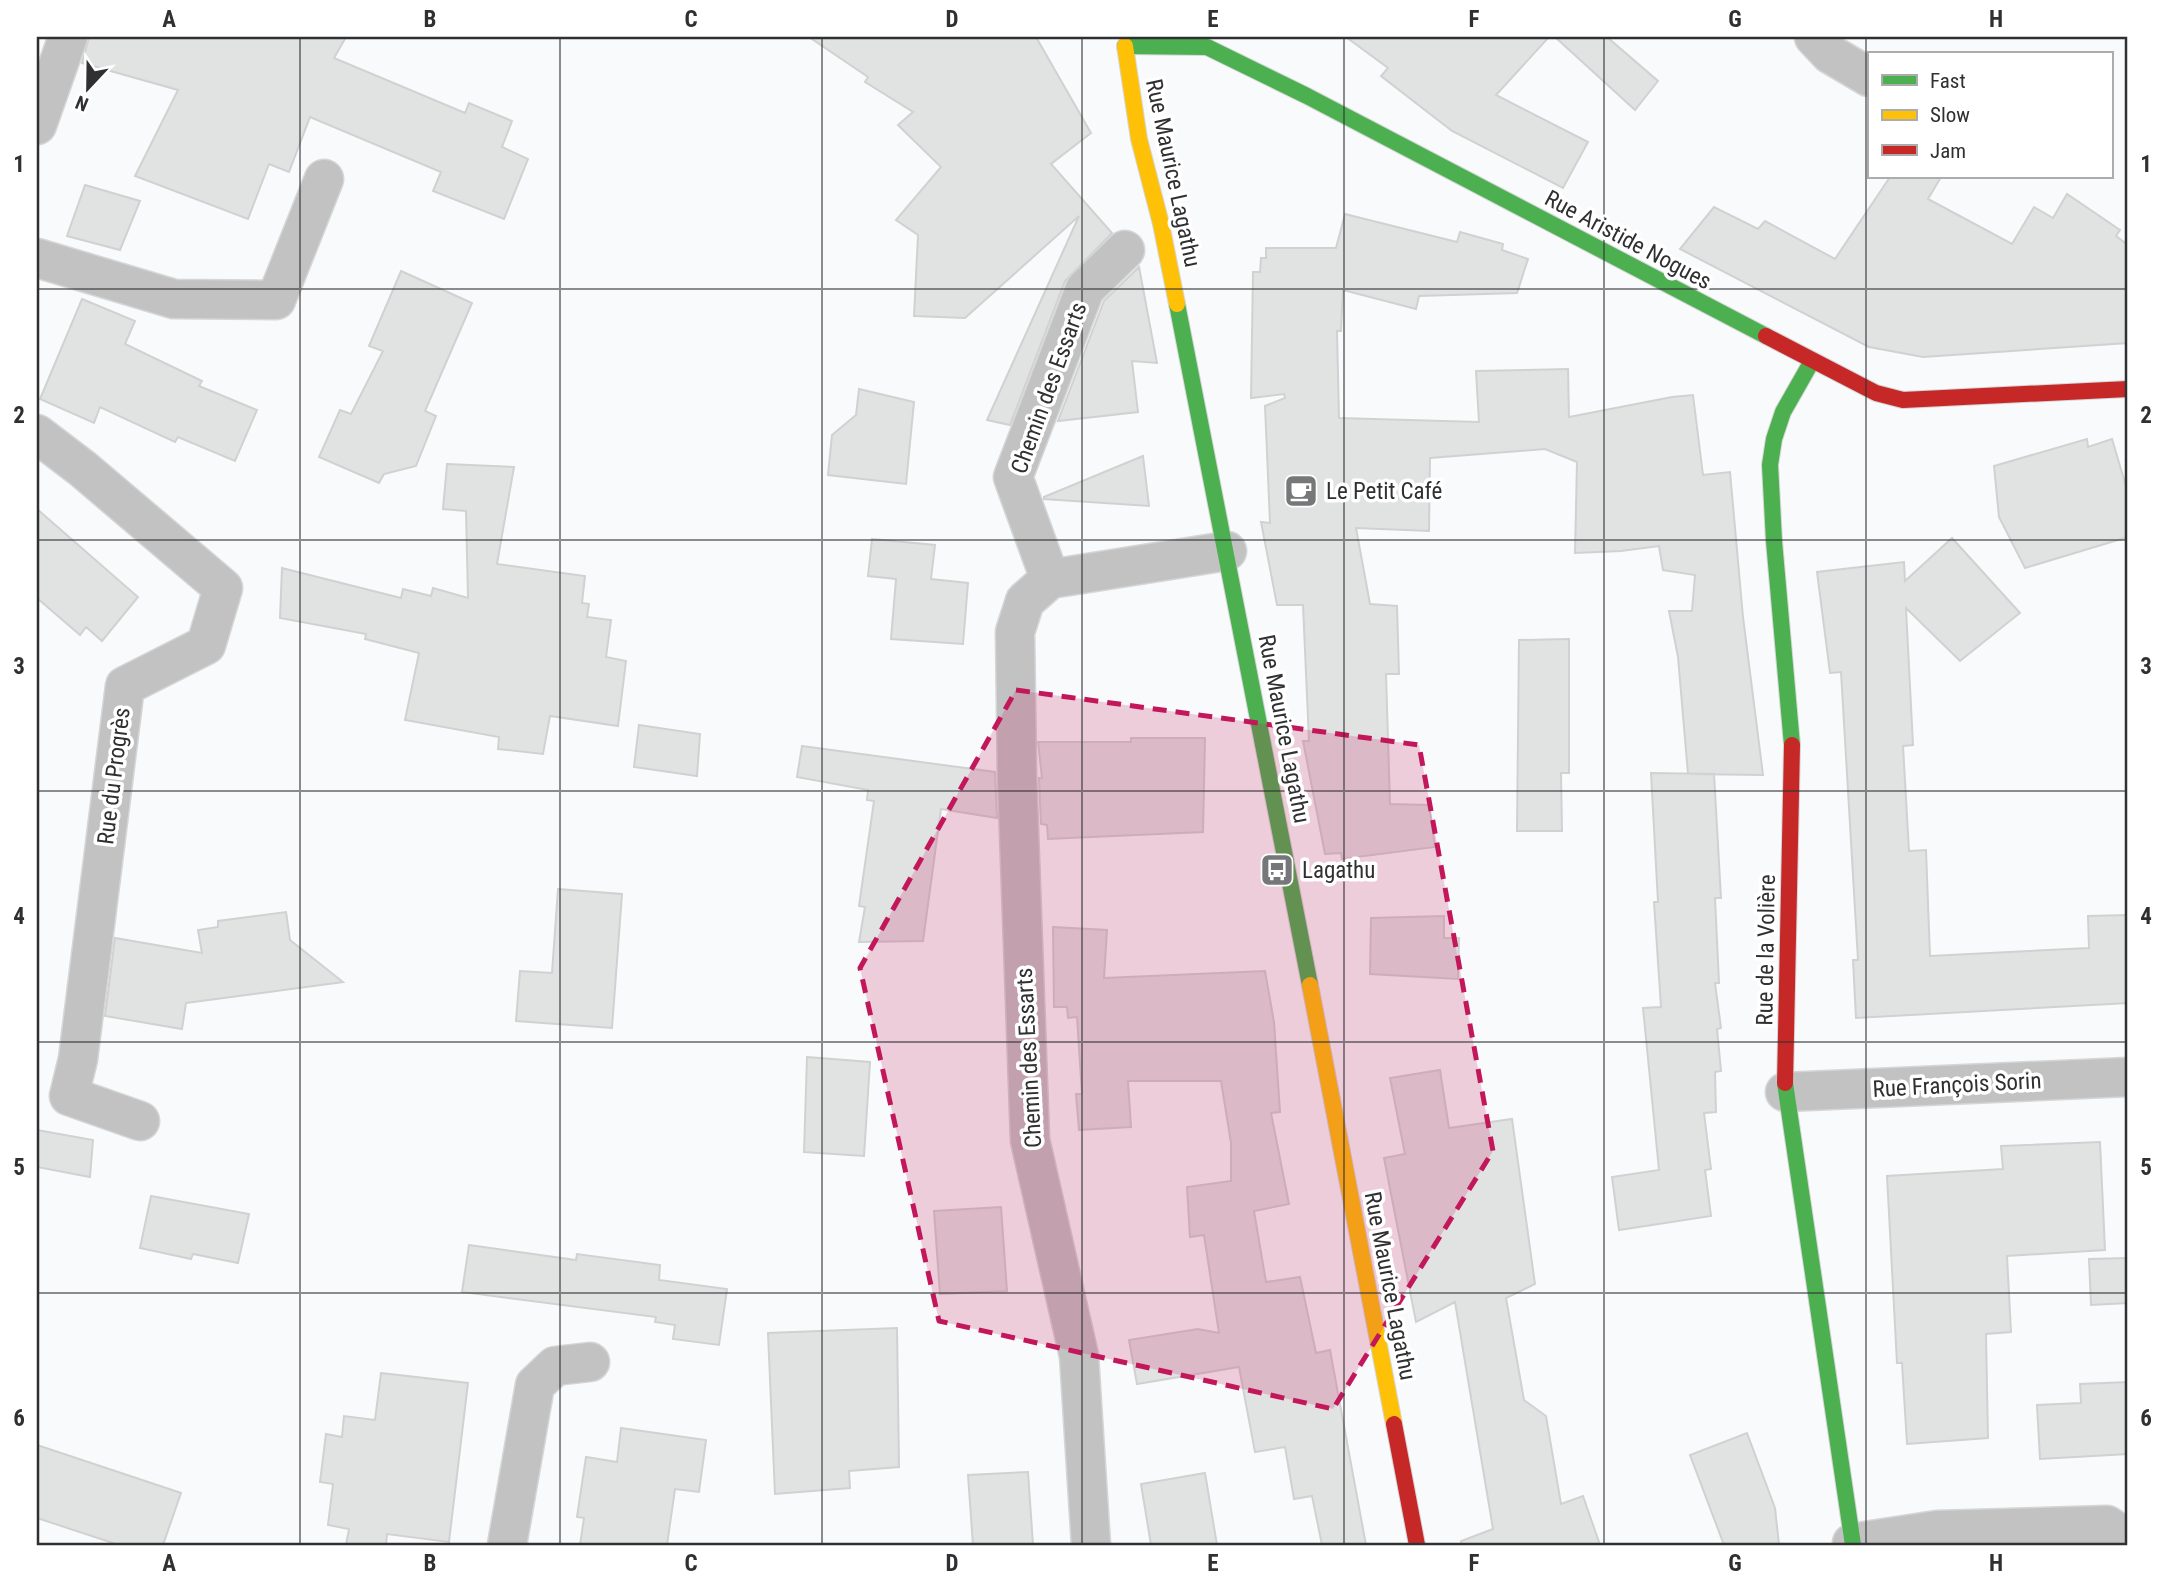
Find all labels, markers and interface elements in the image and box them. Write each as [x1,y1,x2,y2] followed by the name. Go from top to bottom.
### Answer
[162,6,176,33] text: A
[424,6,436,33] text: B
[684,6,698,33] text: C
[946,6,959,33] text: D
[1207,6,1219,33] text: E
[1469,6,1480,33] text: F
[1728,6,1742,33] text: G
[1989,6,2003,33] text: H
[52,52,122,122] north arrow
[1868,52,2112,178] legend
[1930,69,1966,93] text: Fast
[1140,77,1206,269] street label: Rue Maurice Lagathu
[72,90,92,116] text: N
[1930,103,1970,127] text: Slow
[1930,139,1966,163] text: Jam
[13,151,25,178] text: 1
[2140,151,2152,178] text: 1
[1540,185,1716,295] street label: Rue Aristide Nogues
[1005,299,1093,477] street label: Chemin des Essarts
[13,402,25,429] text: 2
[2140,402,2152,429] text: 2
[1282,472,1320,510] cafe icon: Le Petit Café
[1326,478,1442,505] place label: Le Petit Café
[1253,633,1315,825] street label: Rue Maurice Lagathu
[13,653,25,680] text: 3
[2140,653,2152,680] text: 3
[92,706,136,846] street label: Rue du Progrès
[1258,851,1296,889] bus stop icon: Lagathu
[1302,857,1375,884] place label: Lagathu
[1751,874,1781,1026] street label: Rue de la Volière
[13,903,25,930] text: 4
[2140,903,2152,930] text: 4
[1011,967,1047,1149] street label: Chemin des Essarts
[1872,1067,2042,1103] street label: Rue François Sorin
[13,1154,25,1181] text: 5
[2140,1154,2152,1181] text: 5
[1359,1190,1421,1382] street label: Rue Maurice Lagathu
[13,1405,25,1432] text: 6
[2140,1405,2152,1432] text: 6
[162,1550,176,1577] text: A
[424,1550,436,1577] text: B
[684,1550,698,1577] text: C
[946,1550,959,1577] text: D
[1207,1550,1219,1577] text: E
[1469,1550,1480,1577] text: F
[1728,1550,1742,1577] text: G
[1989,1550,2003,1577] text: H

